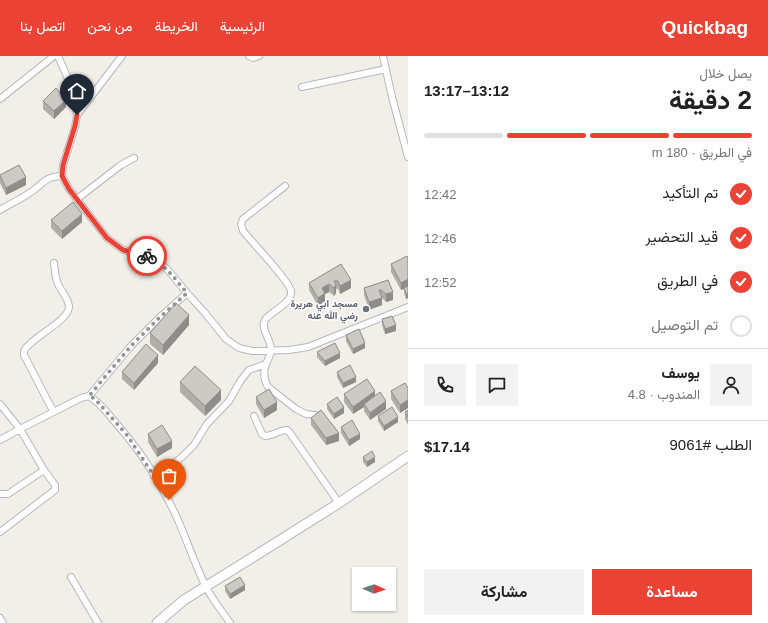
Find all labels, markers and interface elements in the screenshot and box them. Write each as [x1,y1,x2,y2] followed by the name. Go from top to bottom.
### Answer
[661,17,748,38] text: Quickbag
[20,18,65,34] text: اتصل بنا
[87,18,132,34] text: من نحن
[154,18,198,34] text: الخريطة
[220,18,265,34] text: الرئيسية
[700,66,752,81] text: يصل خلال
[60,74,94,115] pin
[66,80,88,102] icon: home
[424,82,509,99] text: 13:12–13:17
[669,85,752,115] text: 2 دقيقة
[652,145,752,160] text: في الطريق · 180 m
[730,183,752,205] icon: check
[662,184,718,201] text: تم التأكيد
[424,187,457,202] text: 12:42
[730,227,752,249] icon: check
[646,228,718,245] text: قيد التحضير
[424,231,457,246] text: 12:46
[127,236,167,276] courier
[136,245,158,267] icon: bike
[730,271,752,293] icon: check
[657,272,718,289] text: في الطريق
[424,275,457,290] text: 12:52
[291,298,359,324] place label: مسجد ابي هريرة رضي الله عنه
[361,304,371,314] marker: مسجد ابي هريرة رضي الله عنه
[651,316,718,333] text: تم التوصيل
[424,364,466,406] button: phone
[476,364,518,406] button: chat
[662,364,700,381] text: يوسف
[710,364,752,406] button: person
[628,387,700,402] text: المندوب · 4.8
[669,436,752,453] text: الطلب #9061
[424,438,470,455] text: $17.14
[152,459,186,500] pin
[158,465,180,487] icon: bag
[352,567,396,611] north arrow
[352,567,396,611] map controls
[424,569,584,615] button: مشاركة
[592,569,752,615] button: مساعدة

